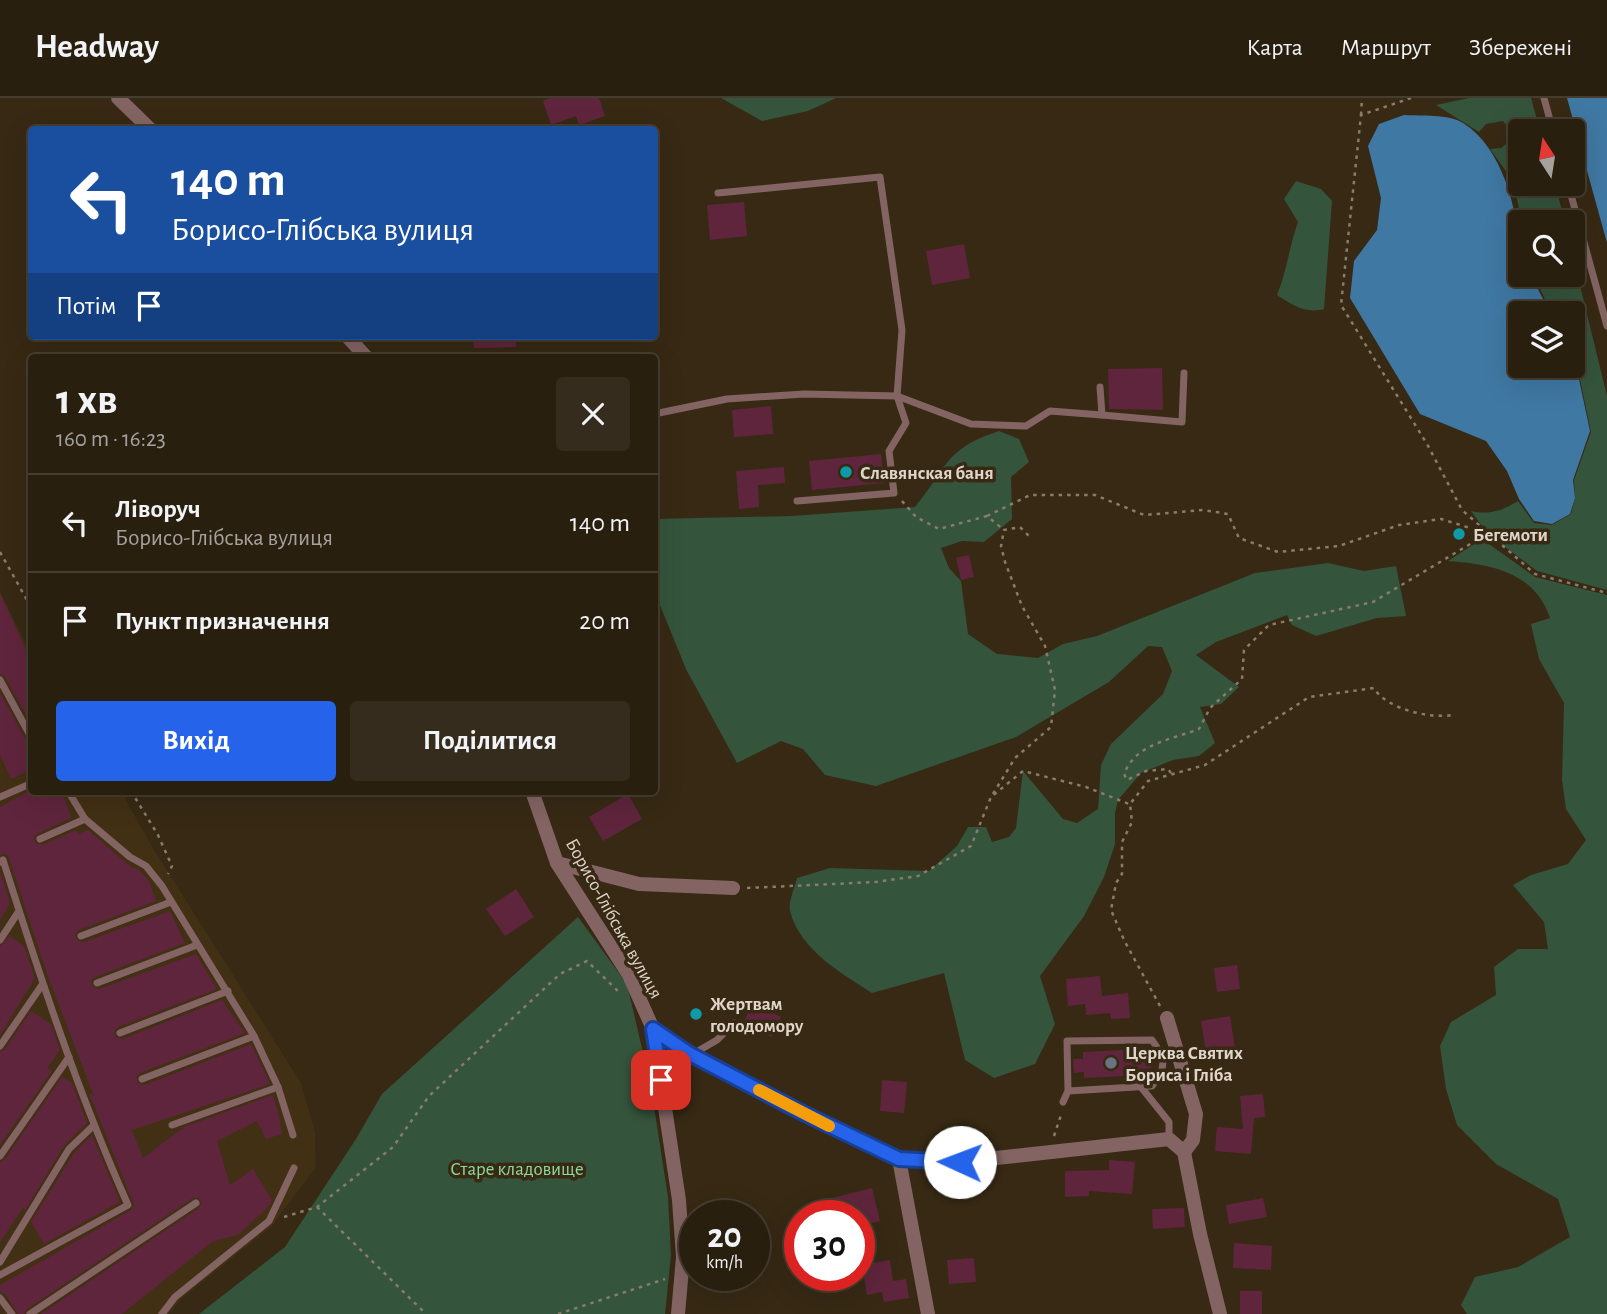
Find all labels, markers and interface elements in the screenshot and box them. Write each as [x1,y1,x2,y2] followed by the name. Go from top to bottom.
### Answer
[35,31,159,64] text: Headway
[1247,36,1303,60] text: Карта
[1341,36,1431,60] text: Маршрут
[1469,36,1572,60] text: Збережені
[1508,119,1586,196] north arrow
[1508,119,1585,378] map controls
[56,154,147,245] icon: left
[171,156,286,205] text: 140 m
[1508,210,1585,287] button: search
[171,214,474,246] text: Борисо-Глібська вулиця
[130,287,168,325] icon: arrive
[56,293,116,319] text: Потім
[1508,301,1585,378] button: layers
[556,377,630,451] button: close
[56,379,118,421] text: 1 хв
[56,428,166,451] text: 160 m · 16:23
[838,464,854,480] marker: Славянская баня
[860,464,994,483] place label: Славянская баня
[115,496,201,522] text: Ліворуч
[56,504,94,542] icon: left
[570,510,630,536] text: 140 m
[1451,526,1467,542] marker: Бегемоти
[1473,526,1548,545] place label: Бегемоти
[115,527,333,550] text: Борисо-Глібська вулиця
[56,602,94,640] icon: arrive
[115,608,330,634] text: Пункт призначення
[579,608,630,634] text: 20 m
[56,701,336,781] button: Вихід
[350,701,630,781] button: Поділитися
[562,835,666,1002] street label: Борисо-Глібська вулиця
[710,995,804,1036] place label: Жертвам голодомору
[688,1006,704,1022] marker: Жертвам голодомору
[1125,1044,1243,1085] place label: Церква Святих Бориса і Гліба
[631,1050,691,1110] pin
[1103,1055,1119,1071] marker: Церква Святих Бориса і Гліба
[642,1061,680,1099] icon: arrive
[923,1125,997,1199] position arrow
[450,1160,584,1179] park label: Старе кладовище
[784,1200,875,1291] speed limit sign: 30
[707,1219,742,1254] text: 20
[706,1254,743,1272] text: km/h

